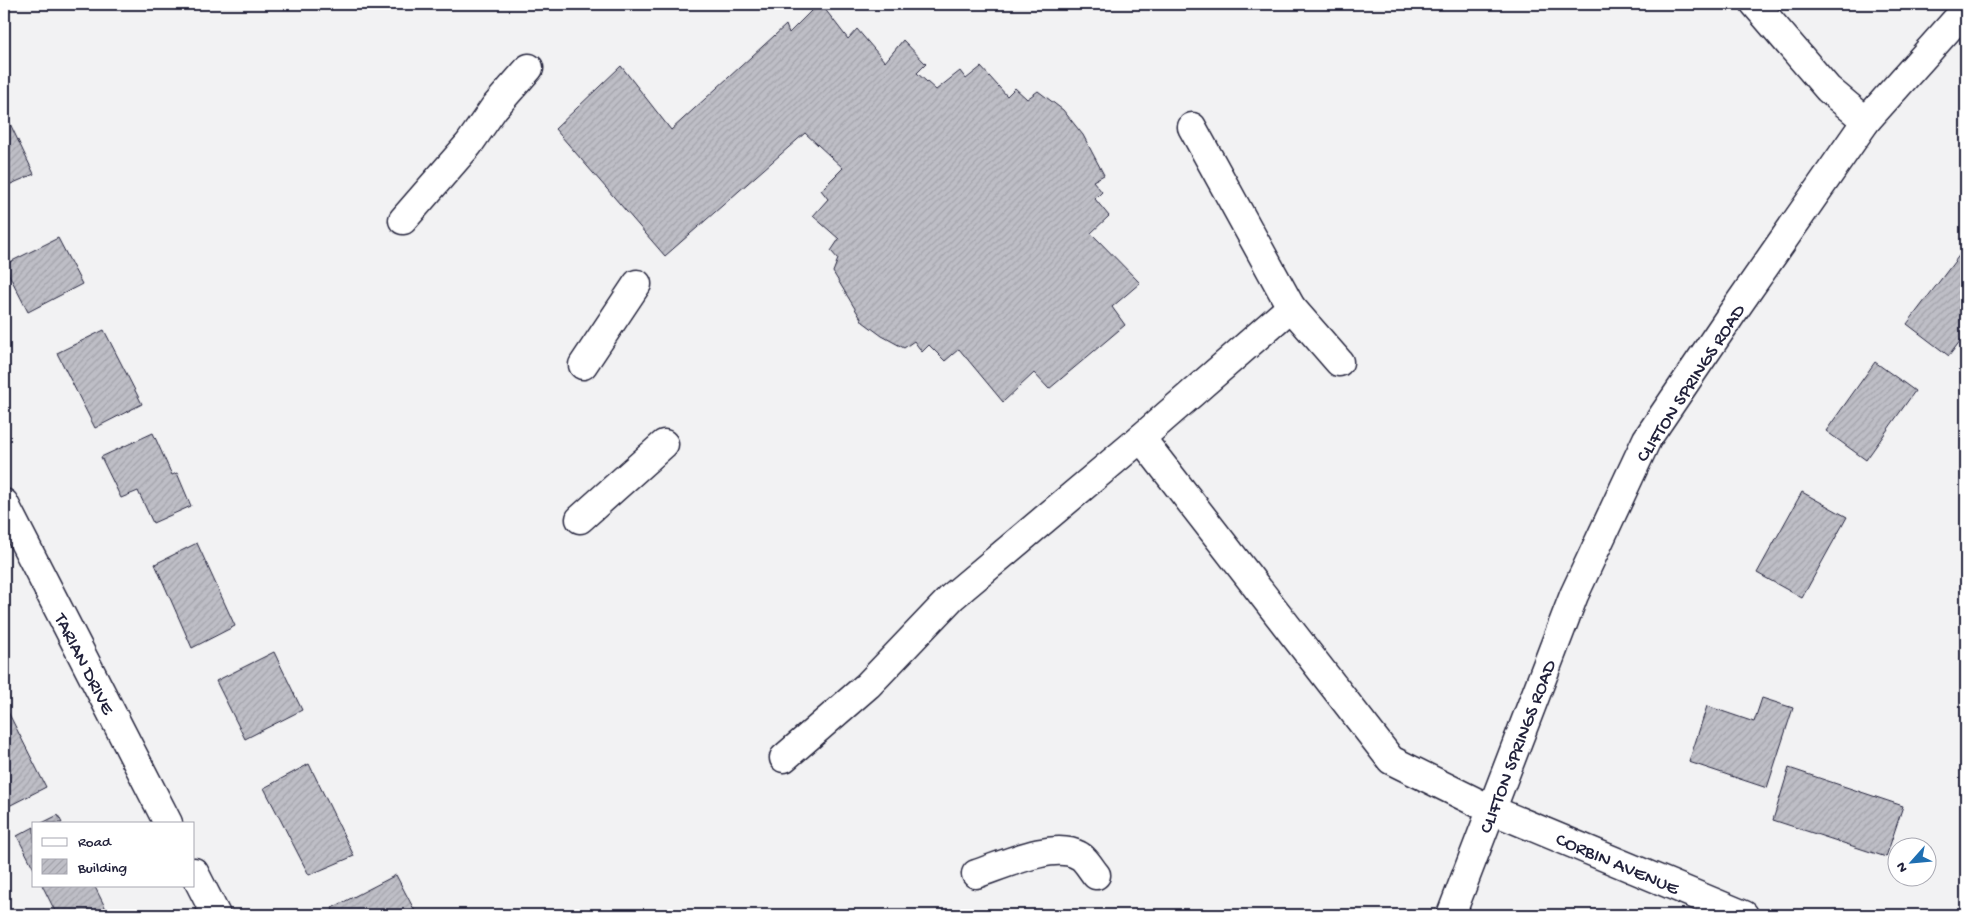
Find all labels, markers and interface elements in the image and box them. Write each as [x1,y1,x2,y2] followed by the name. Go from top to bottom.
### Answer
[1632,300,1752,467] street label: CLIFTON SPRINGS ROAD
[47,609,119,720] street label: TARIAN DRIVE
[1476,657,1563,837] street label: CLIFTON SPRINGS ROAD
[32,822,195,886] legend
[1552,829,1683,902] street label: CORBIN AVENUE
[78,834,112,852] text: Road
[1888,836,1938,886] north arrow
[1893,859,1912,875] text: N
[77,860,127,878] text: Building

